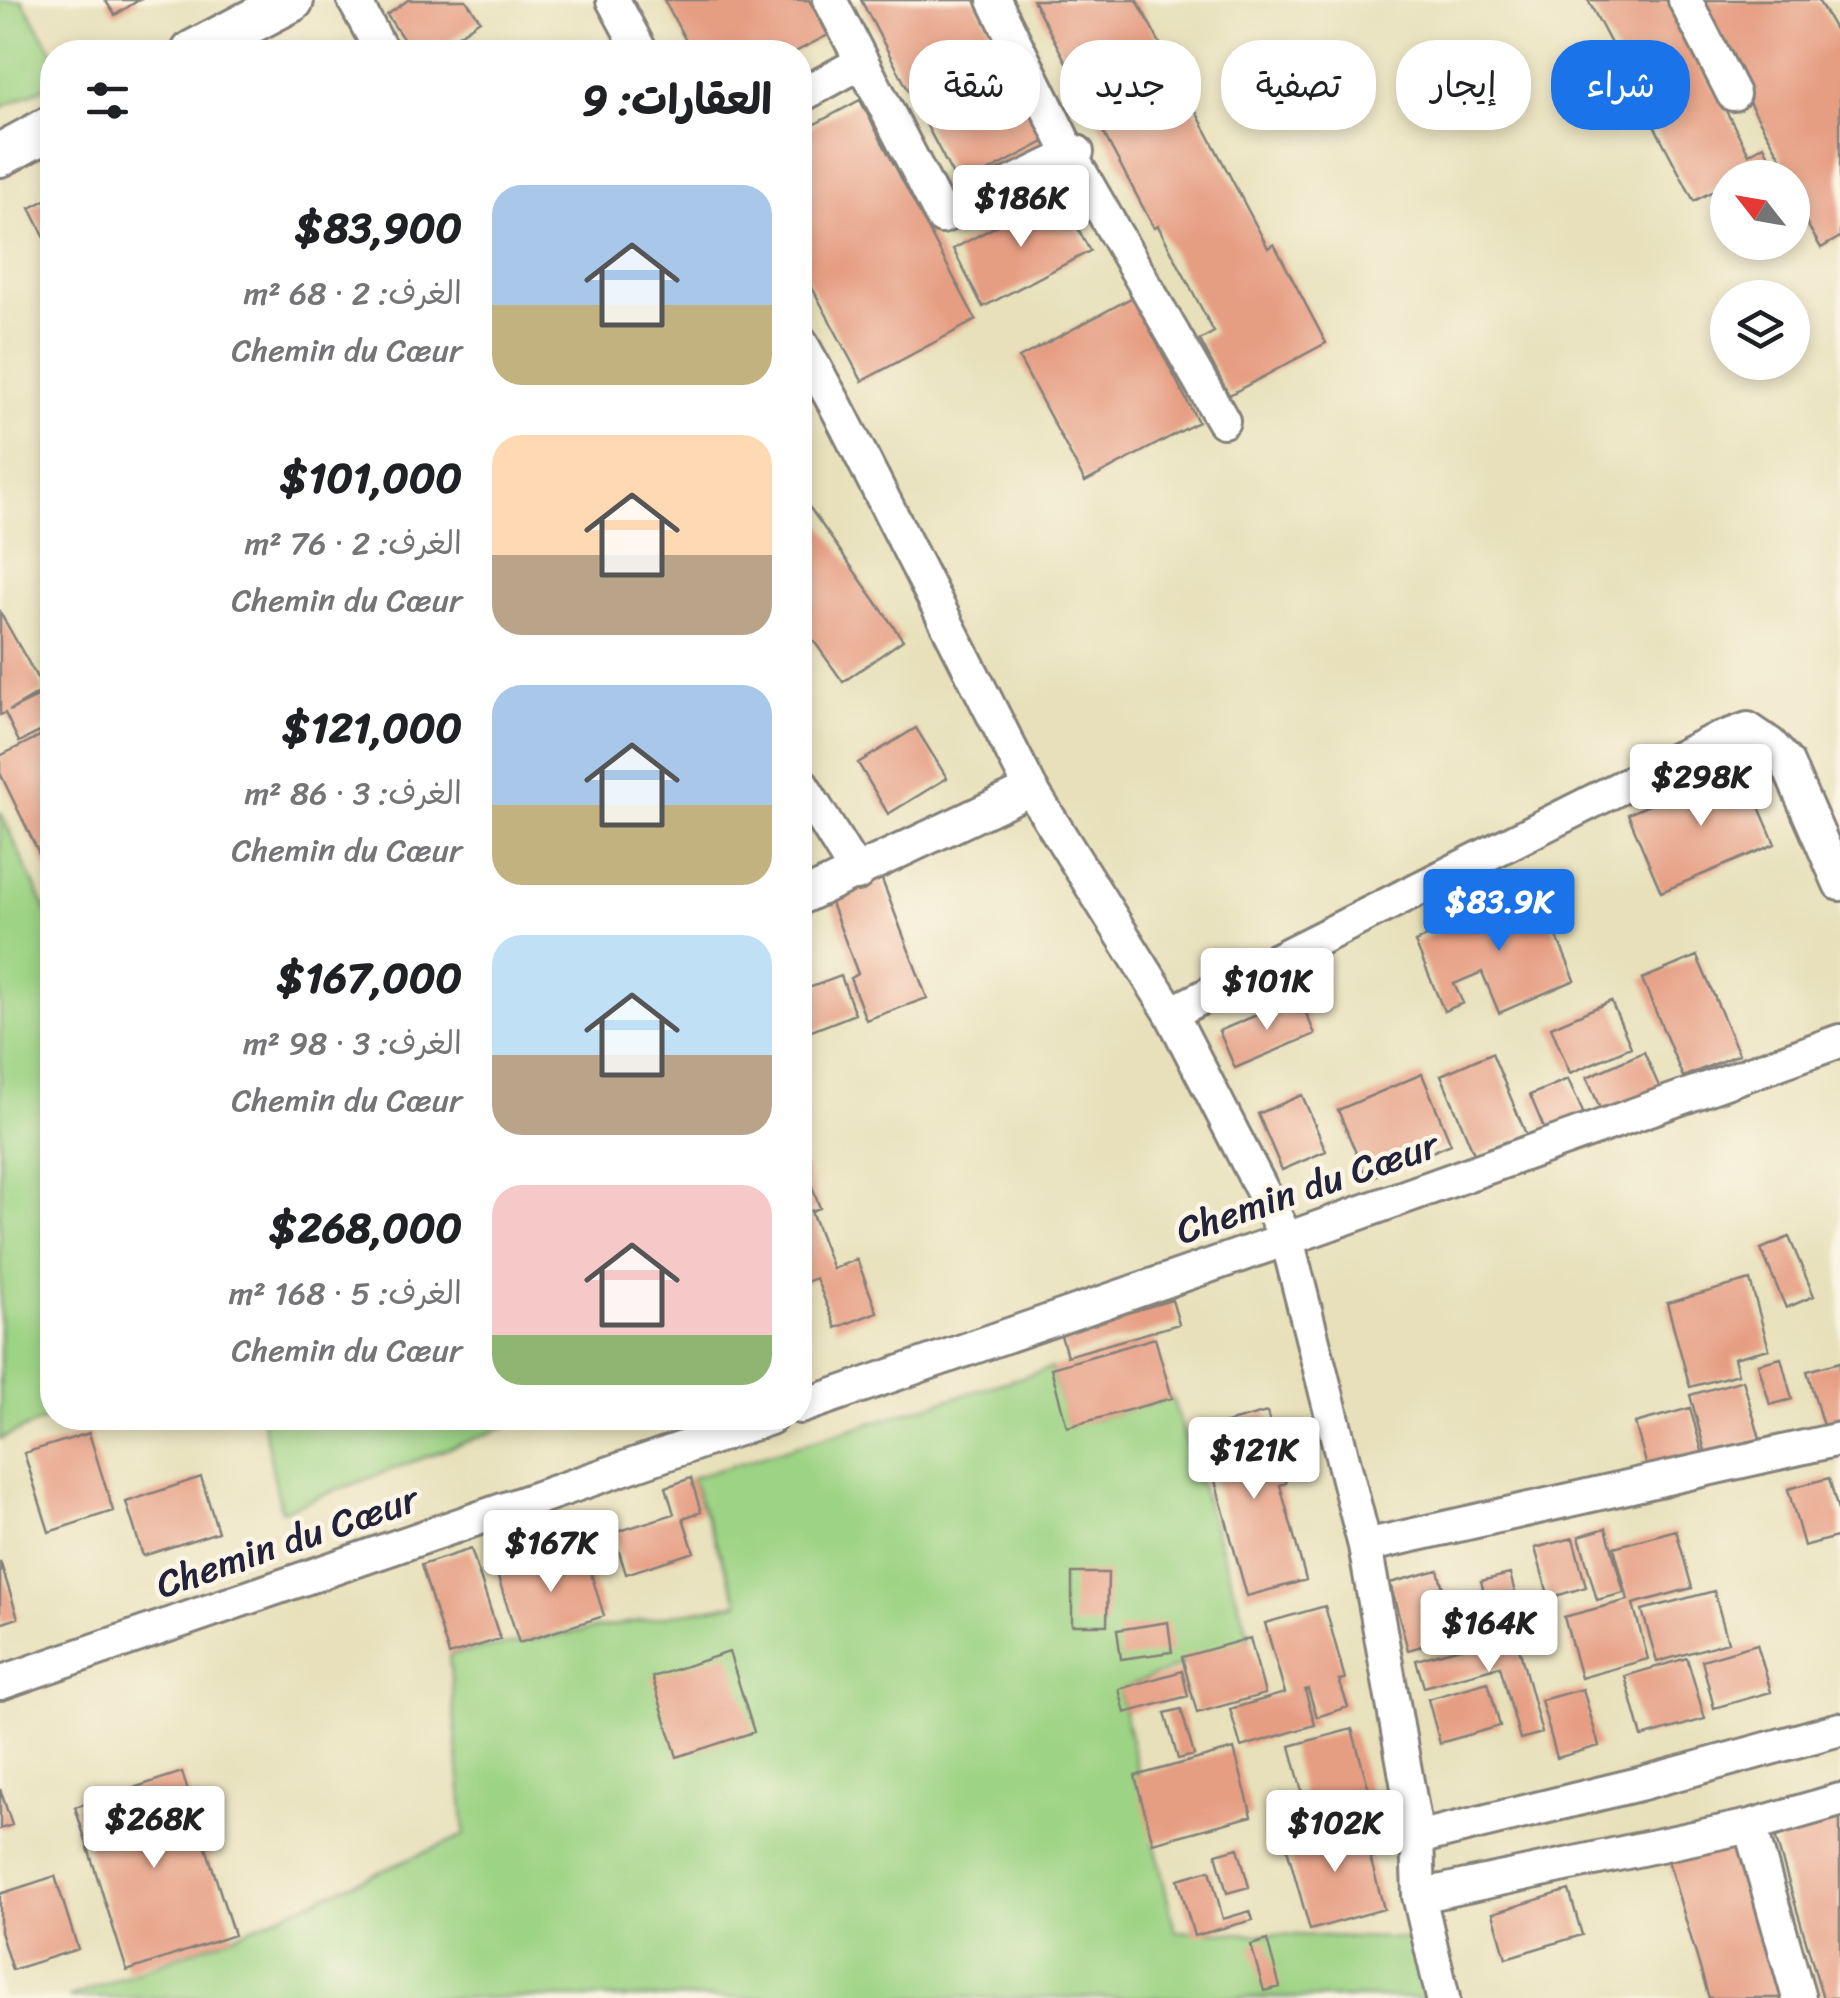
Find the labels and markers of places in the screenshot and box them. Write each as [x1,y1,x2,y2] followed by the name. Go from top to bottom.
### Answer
[951,165,1091,250] pin: $186K
[1631,744,1771,829] pin: $298K
[1418,869,1580,954] pin: $83.9K
[1197,948,1337,1033] pin: $101K
[1184,1417,1324,1502] pin: $121K
[481,1510,621,1595] pin: $167K
[1419,1590,1559,1675] pin: $164K
[84,1786,224,1871] pin: $268K
[1265,1790,1405,1875] pin: $102K

